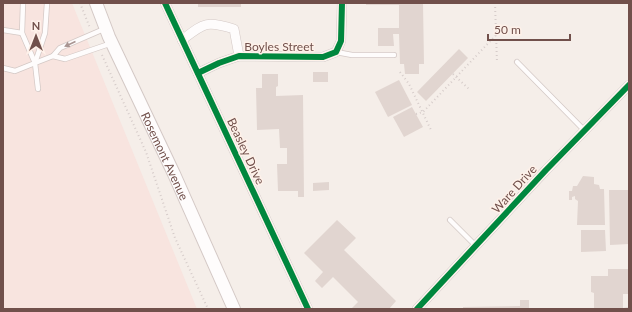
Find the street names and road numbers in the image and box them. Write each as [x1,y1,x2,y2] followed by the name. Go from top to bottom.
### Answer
[244,39,314,54] street label: Boyles Street
[138,110,192,202] street label: Rosemont Avenue
[224,115,268,187] street label: Beasley Drive
[488,162,540,216] street label: Ware Drive

